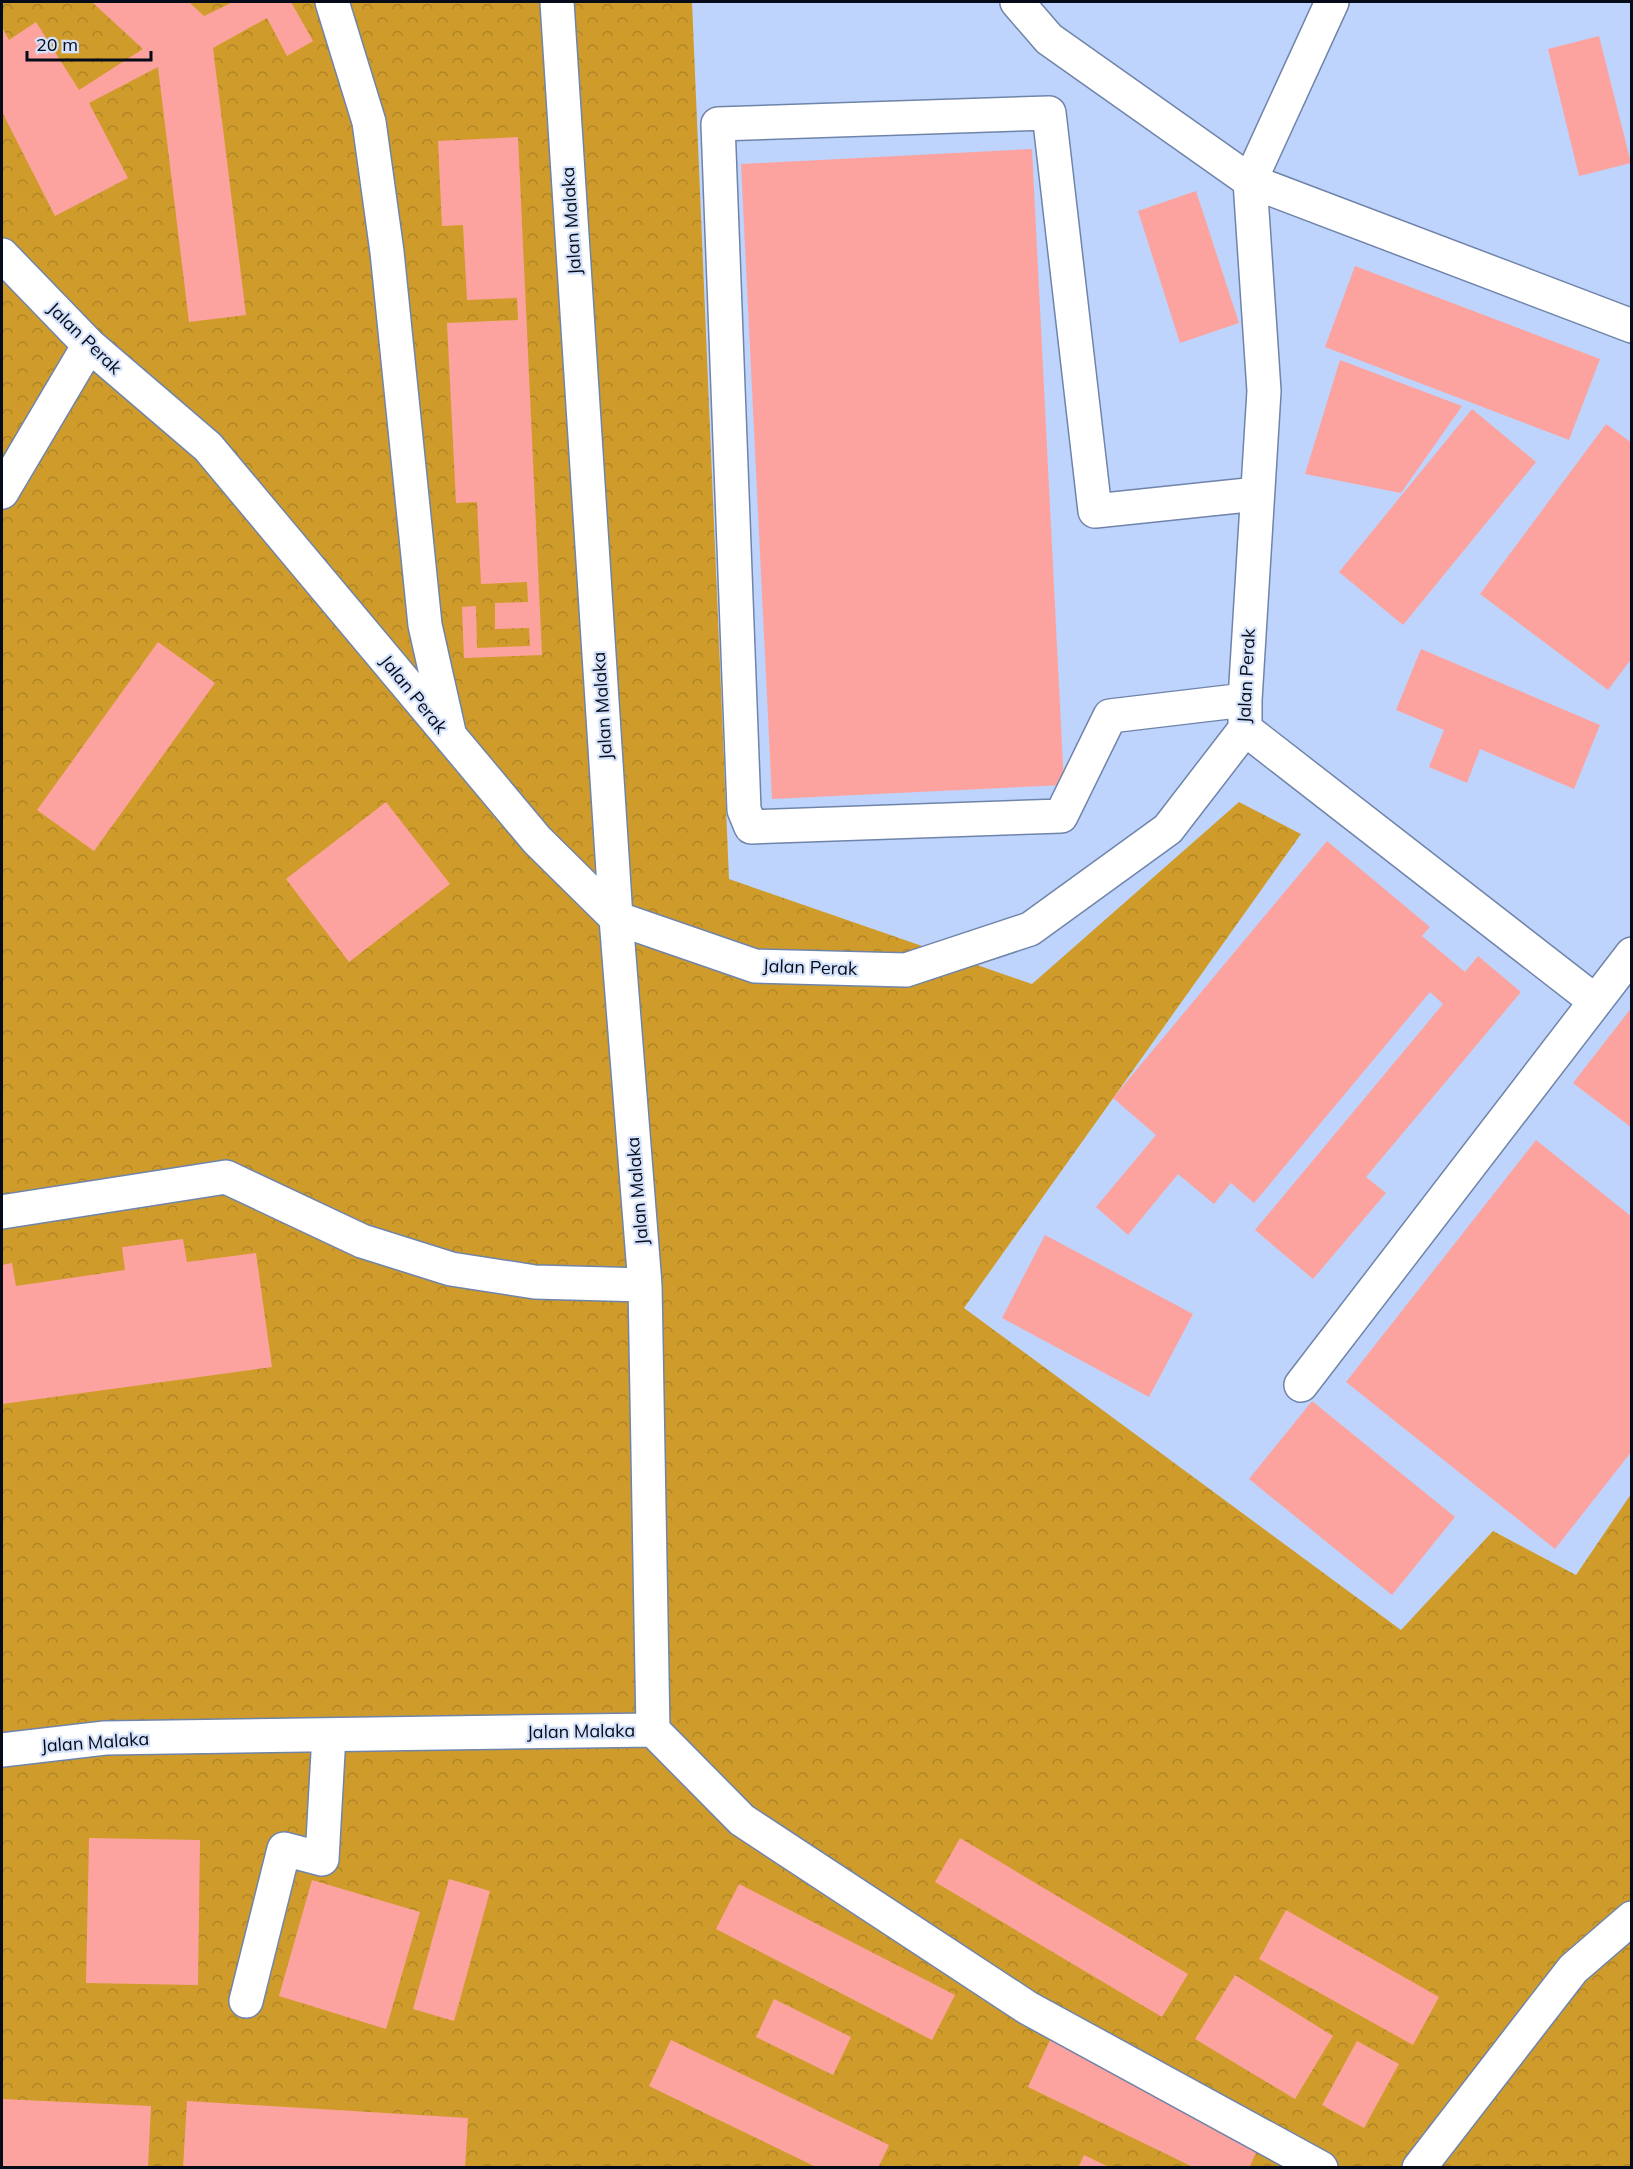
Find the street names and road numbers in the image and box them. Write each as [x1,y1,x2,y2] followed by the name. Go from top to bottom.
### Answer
[556,166,586,276] street label: Jalan Malaka
[43,297,128,380] street label: Jalan Perak
[1232,627,1260,724] street label: Jalan Perak
[375,650,453,739] street label: Jalan Perak
[587,651,617,761] street label: Jalan Malaka
[762,954,858,980] street label: Jalan Perak
[621,1136,653,1246] street label: Jalan Malaka
[527,1719,635,1743] street label: Jalan Malaka
[40,1727,150,1757] street label: Jalan Malaka

